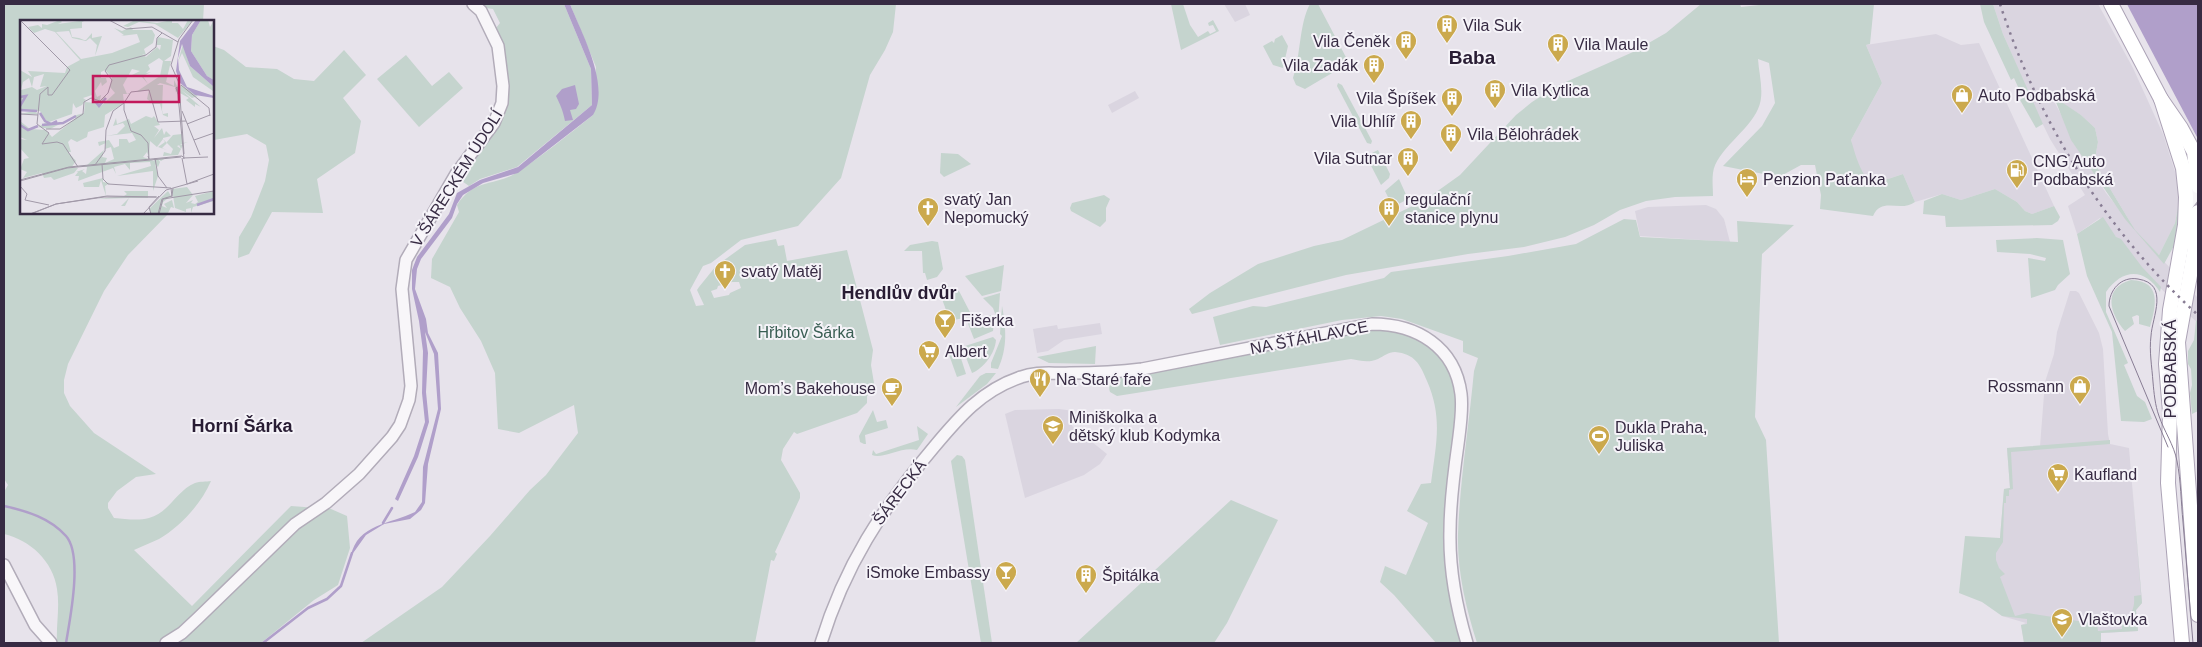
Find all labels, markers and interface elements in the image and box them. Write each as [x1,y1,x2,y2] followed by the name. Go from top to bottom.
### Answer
[1435,13,1459,44] building icon: Vila Suk
[1463,17,1522,34] place label: Vila Suk
[20,20,214,214] inset map
[1394,29,1418,60] building icon: Vila Čeněk
[1313,32,1391,50] place label: Vila Čeněk
[1546,32,1570,63] building icon: Vila Maule
[1574,36,1649,53] place label: Vila Maule
[1449,47,1496,68] district label: Baba
[1362,53,1386,84] building icon: Vila Zadák
[1283,57,1359,74] place label: Vila Zadák
[1483,78,1507,109] building icon: Vila Kytlica
[1511,82,1589,99] place label: Vila Kytlica
[1950,83,1974,114] shop icon: Auto Podbabská
[1440,86,1464,117] building icon: Vila Špíšek
[1978,87,2096,104] place label: Auto Podbabská
[1356,89,1437,107] place label: Vila Špíšek
[406,106,506,250] street label: V ŠÁRECKÉM ÚDOLÍ
[1399,109,1423,140] building icon: Vila Uhlíř
[1330,113,1396,130] place label: Vila Uhlíř
[1439,122,1463,153] building icon: Vila Bělohrádek
[1467,126,1580,143] place label: Vila Bělohrádek
[1396,146,1420,177] building icon: Vila Sutnar
[1314,150,1393,167] place label: Vila Sutnar
[2033,153,2113,188] place label: CNG Auto Podbabská
[2005,158,2029,189] fuel station icon: CNG Auto Podbabská
[1735,167,1759,198] hotel icon: Penzion Paťanka
[1763,171,1886,188] place label: Penzion Paťanka
[944,191,1028,226] place label: svatý Jan Nepomucký
[1405,191,1498,226] place label: regulační stanice plynu
[916,196,940,227] church icon: svatý Jan Nepomucký
[1377,196,1401,227] building icon: regulační stanice plynu
[713,259,737,290] church icon: svatý Matěj
[741,263,822,280] place label: svatý Matěj
[841,283,957,303] district label: Hendlův dvůr
[933,308,957,339] bar icon: Fišerka
[961,312,1014,329] place label: Fišerka
[1249,317,1369,357] street label: NA ŠŤÁHLAVCE
[2161,319,2179,418] street label: PODBABSKÁ
[758,323,855,341] park label: Hřbitov Šárka
[917,339,941,370] supermarket icon: Albert
[945,343,987,360] place label: Albert
[1028,367,1052,398] restaurant icon: Na Staré faře
[1056,371,1151,388] place label: Na Staré faře
[2068,374,2092,405] shop icon: Rossmann
[880,376,904,407] cafe icon: Mom’s Bakehouse
[1988,378,2064,395] place label: Rossmann
[745,380,876,397] place label: Mom’s Bakehouse
[1069,409,1220,444] place label: Miniškolka a dětský klub Kodymka
[1041,414,1065,445] school or university icon: Miniškolka a dětský klub Kodymka
[191,415,294,436] district label: Horní Šárka
[1615,419,1708,454] place label: Dukla Praha, Juliska
[1587,424,1611,455] sports icon: Dukla Praha, Juliska
[869,456,929,528] street label: ŠÁRECKÁ
[2046,462,2070,493] supermarket icon: Kaufland
[2074,466,2137,483] place label: Kaufland
[994,560,1018,591] bar icon: iSmoke Embassy
[1074,563,1098,594] building icon: Špitálka
[866,564,990,581] place label: iSmoke Embassy
[1102,566,1159,584] place label: Špitálka
[2050,607,2074,638] school or university icon: Vlaštovka
[2078,611,2147,628] place label: Vlaštovka

